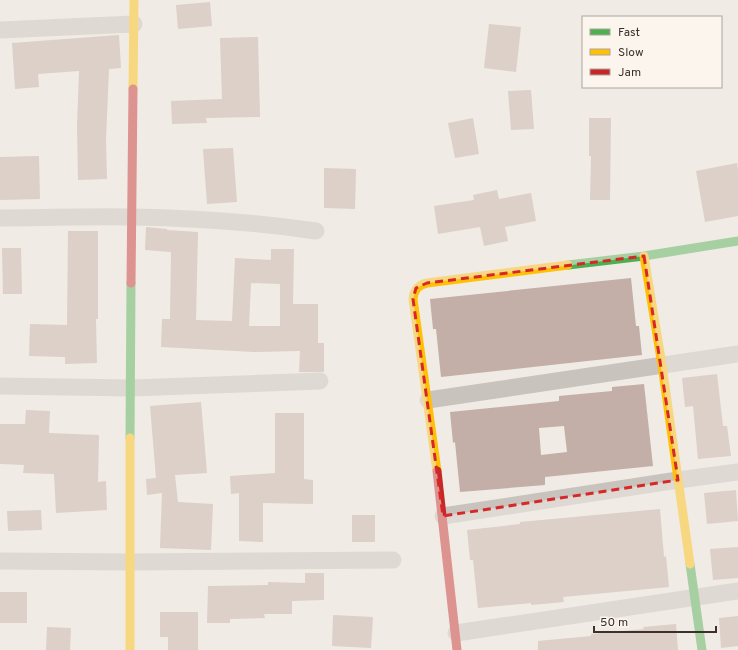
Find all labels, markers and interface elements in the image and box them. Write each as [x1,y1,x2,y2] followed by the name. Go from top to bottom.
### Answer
[582,16,722,88] legend
[618,25,640,41] text: Fast
[618,45,644,61] text: Slow
[618,65,641,81] text: Jam
[594,608,716,634] scale bar
[600,615,628,631] text: 50 m

